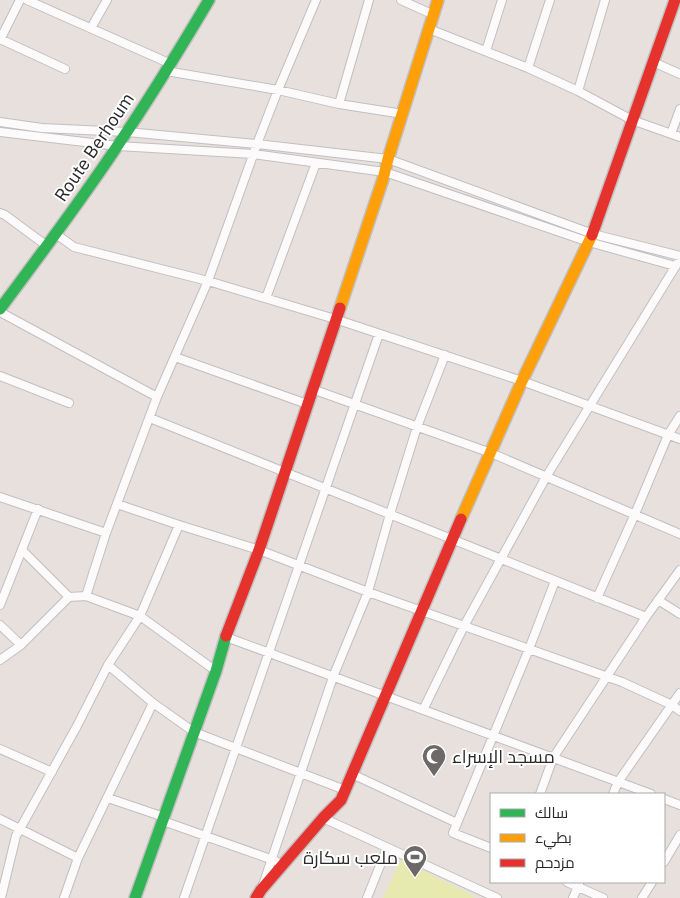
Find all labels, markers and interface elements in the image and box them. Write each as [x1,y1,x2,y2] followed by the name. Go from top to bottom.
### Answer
[49,88,139,206] street label: Route Berhoum
[421,743,447,777] mosque icon: مسجد الإسراء
[452,745,555,768] place label: مسجد الإسراء
[490,793,665,883] legend
[535,803,568,822] text: سالك
[535,828,572,850] text: بطيء
[402,844,428,878] sports icon: ملعب سكارة
[303,846,398,869] place label: ملعب سكارة
[535,853,575,873] text: مزدحم

